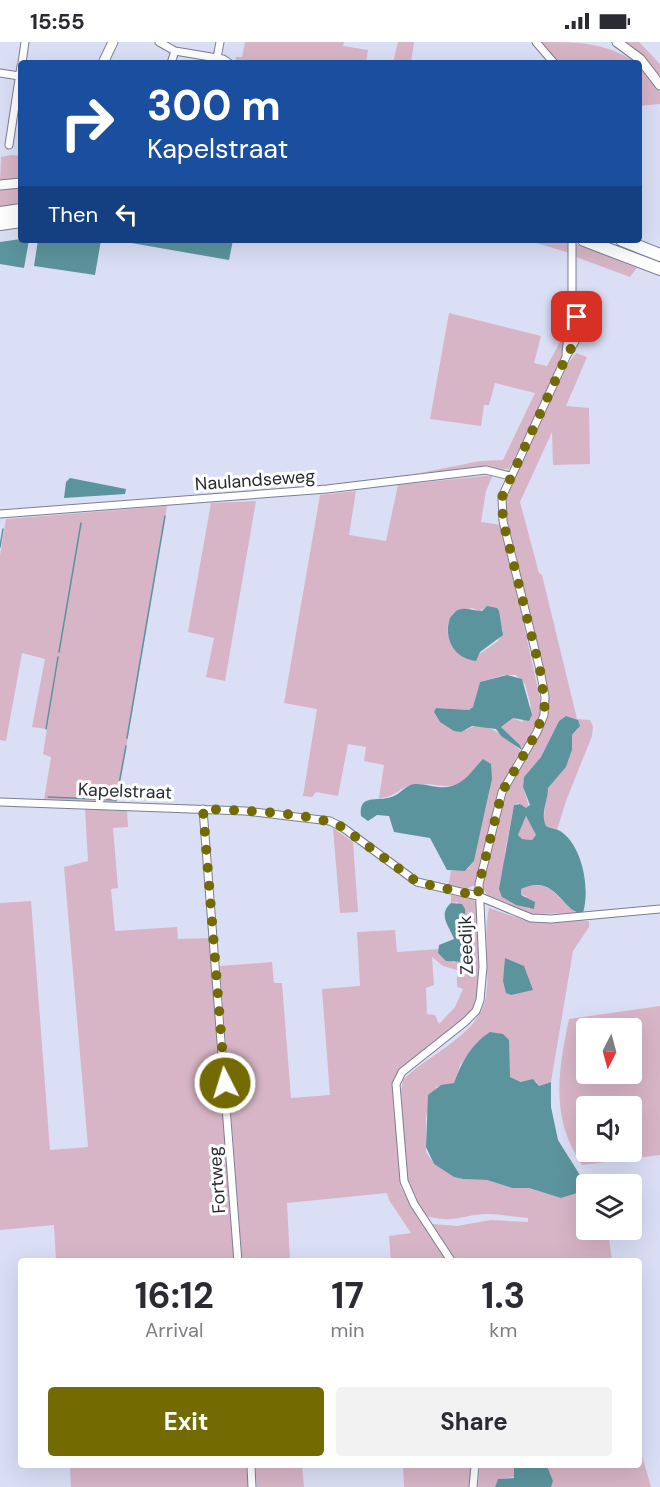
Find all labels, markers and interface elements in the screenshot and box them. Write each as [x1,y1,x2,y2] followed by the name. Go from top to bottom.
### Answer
[30,7,85,36] text: 15:55
[147,78,281,133] text: 300 m
[48,84,126,162] icon: right
[147,131,288,166] text: Kapelstraat
[110,198,143,231] icon: left
[48,200,98,229] text: Then
[551,291,602,342] pin
[560,300,593,333] icon: arrive
[194,464,316,496] street label: Naulandseweg
[78,777,172,805] street label: Kapelstraat
[453,915,479,975] street label: Zeedijk
[576,1018,642,1084] north arrow
[576,1018,642,1240] map controls
[193,1051,257,1115] position arrow
[576,1096,642,1162] button: sound
[203,1146,231,1214] street label: Fortweg
[576,1174,642,1240] button: layers
[135,1272,214,1319] text: 16:12
[331,1272,364,1319] text: 17
[481,1272,525,1319] text: 1.3
[145,1317,203,1343] text: Arrival
[330,1317,365,1343] text: min
[489,1317,517,1343] text: km
[48,1387,324,1456] button: Exit
[336,1387,612,1456] button: Share

